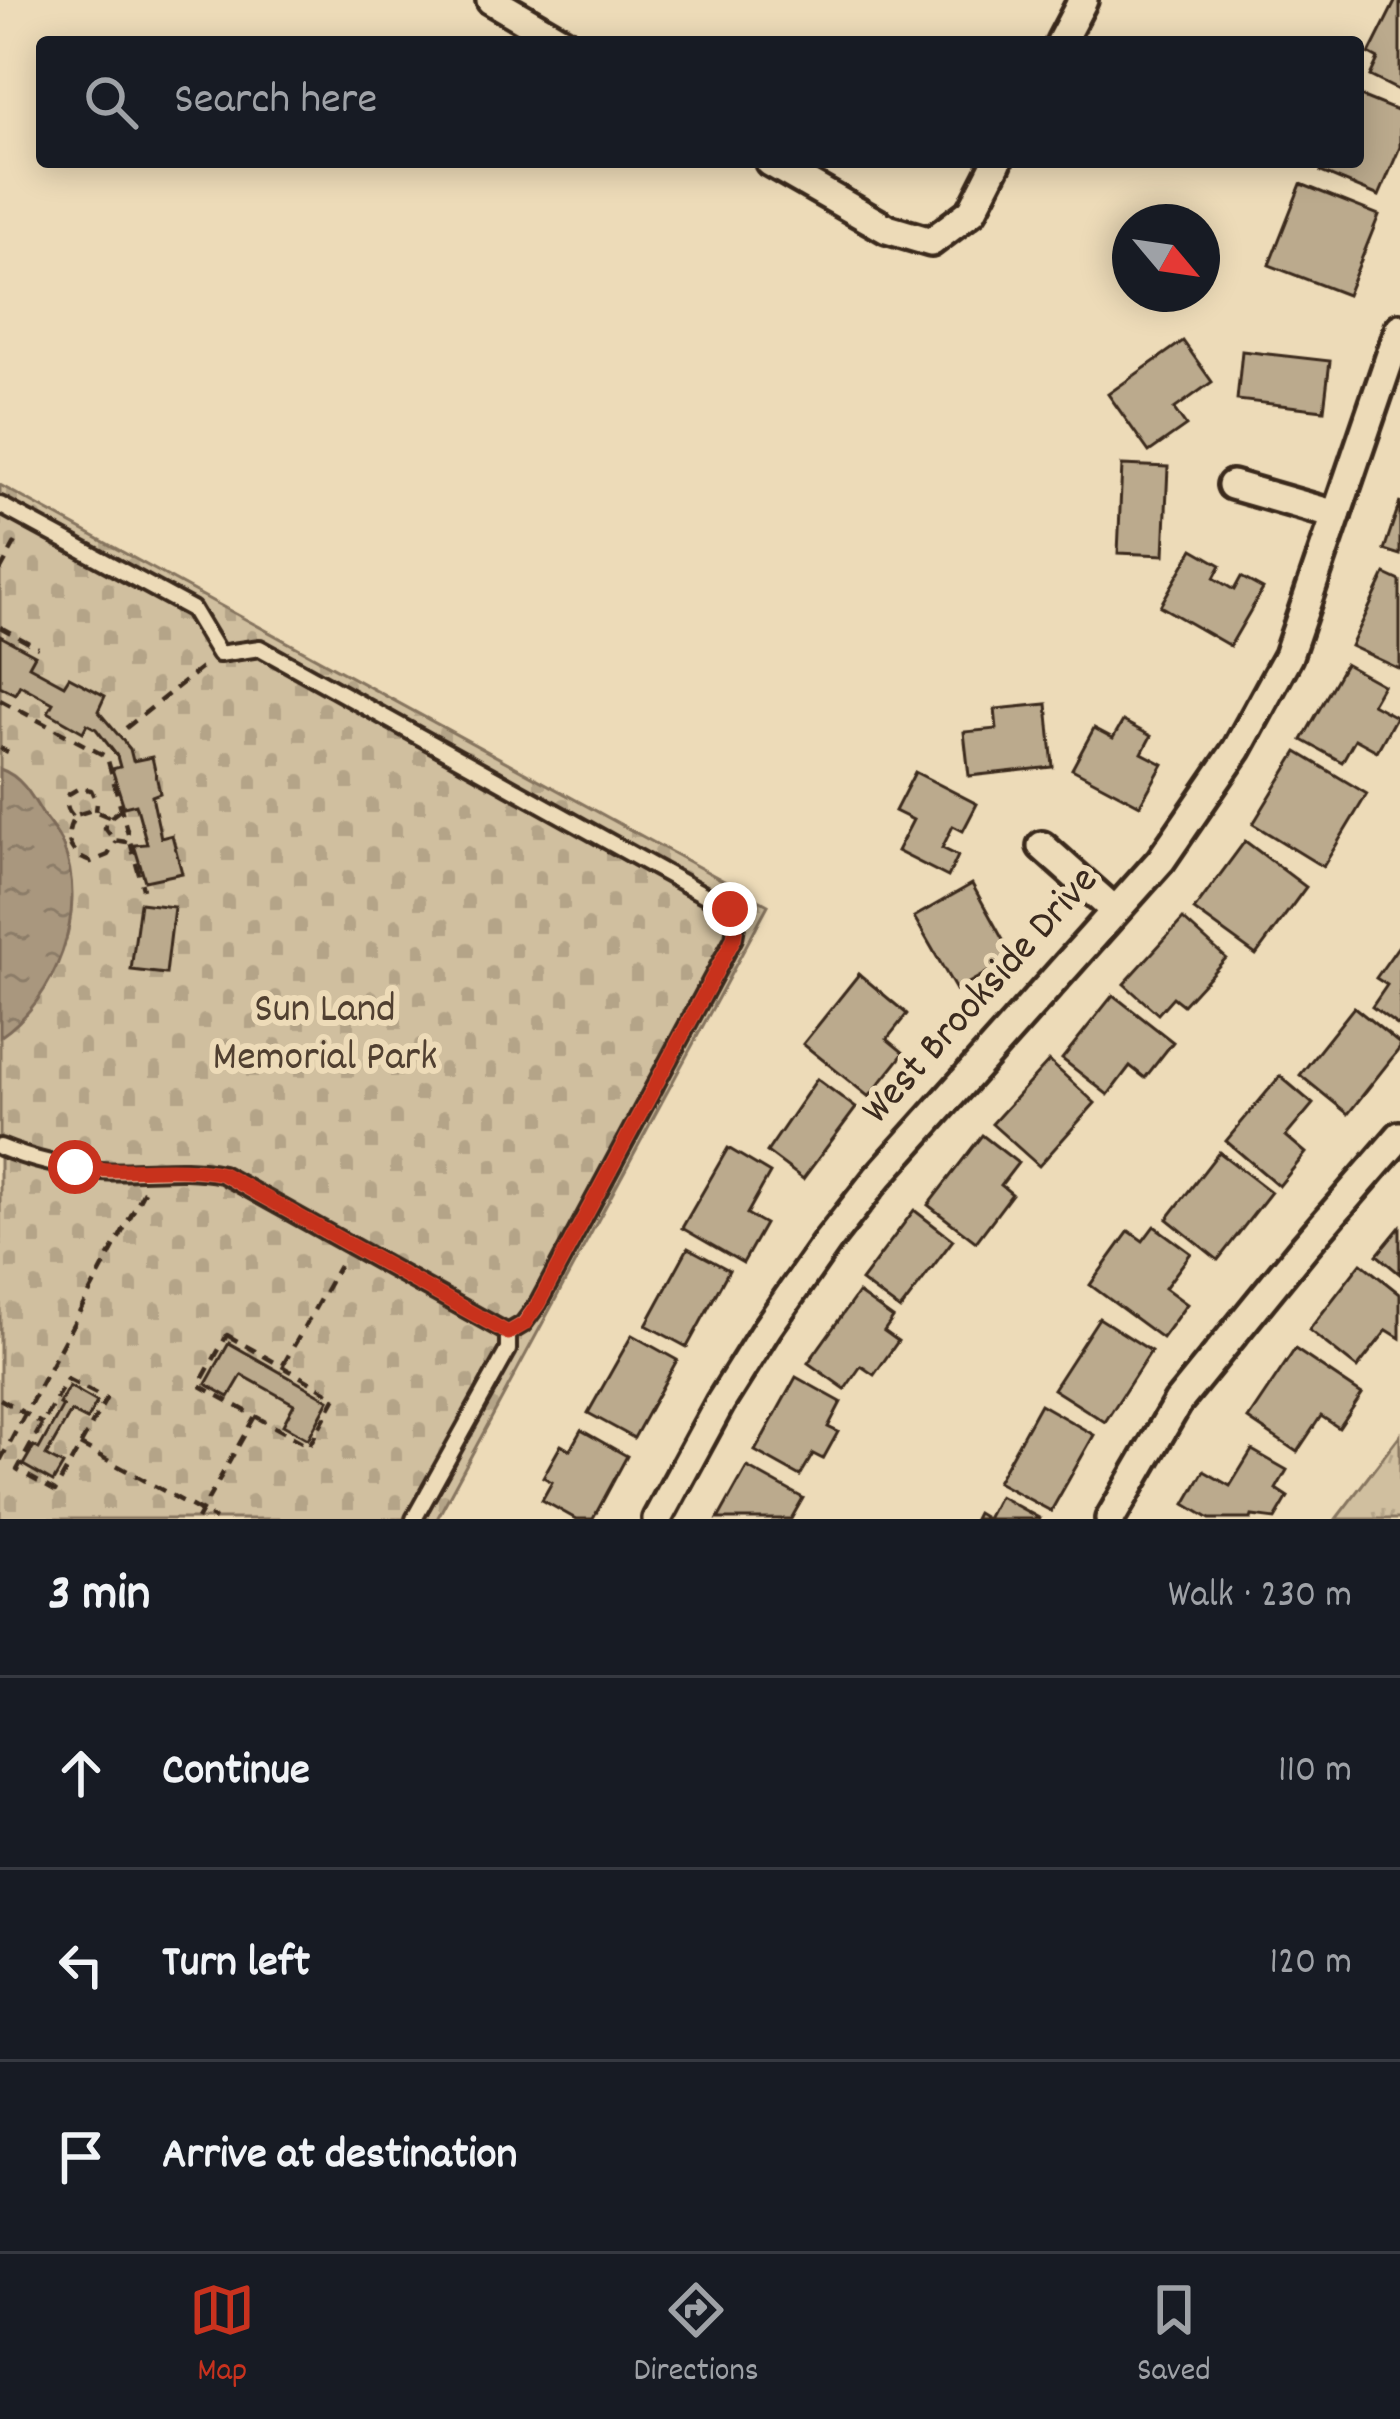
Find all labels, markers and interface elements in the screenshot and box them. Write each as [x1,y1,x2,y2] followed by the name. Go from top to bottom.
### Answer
[36,36,1364,168] search box
[78,69,144,135] icon: search
[174,70,377,134] text: Search here
[1112,204,1220,312] north arrow
[849,854,1115,1140] street label: West Brookside Drive
[703,882,757,936] route end
[213,982,437,1090] park label: Sun Land Memorial Park
[48,1140,102,1194] route start
[48,1561,150,1633] text: 3 min
[1168,1570,1352,1625] text: Walk · 230 m
[48,1740,114,1806] icon: ahead
[162,1741,310,1805] text: Continue
[1278,1745,1352,1800] text: 110 m
[48,1932,114,1998] icon: left
[162,1933,310,1997] text: Turn left
[1269,1937,1352,1992] text: 120 m
[48,2124,114,2190] icon: arrive
[162,2125,517,2189] text: Arrive at destination
[189,2277,255,2396] tab: Map
[634,2277,759,2396] tab: Directions
[1137,2277,1211,2396] tab: Saved

